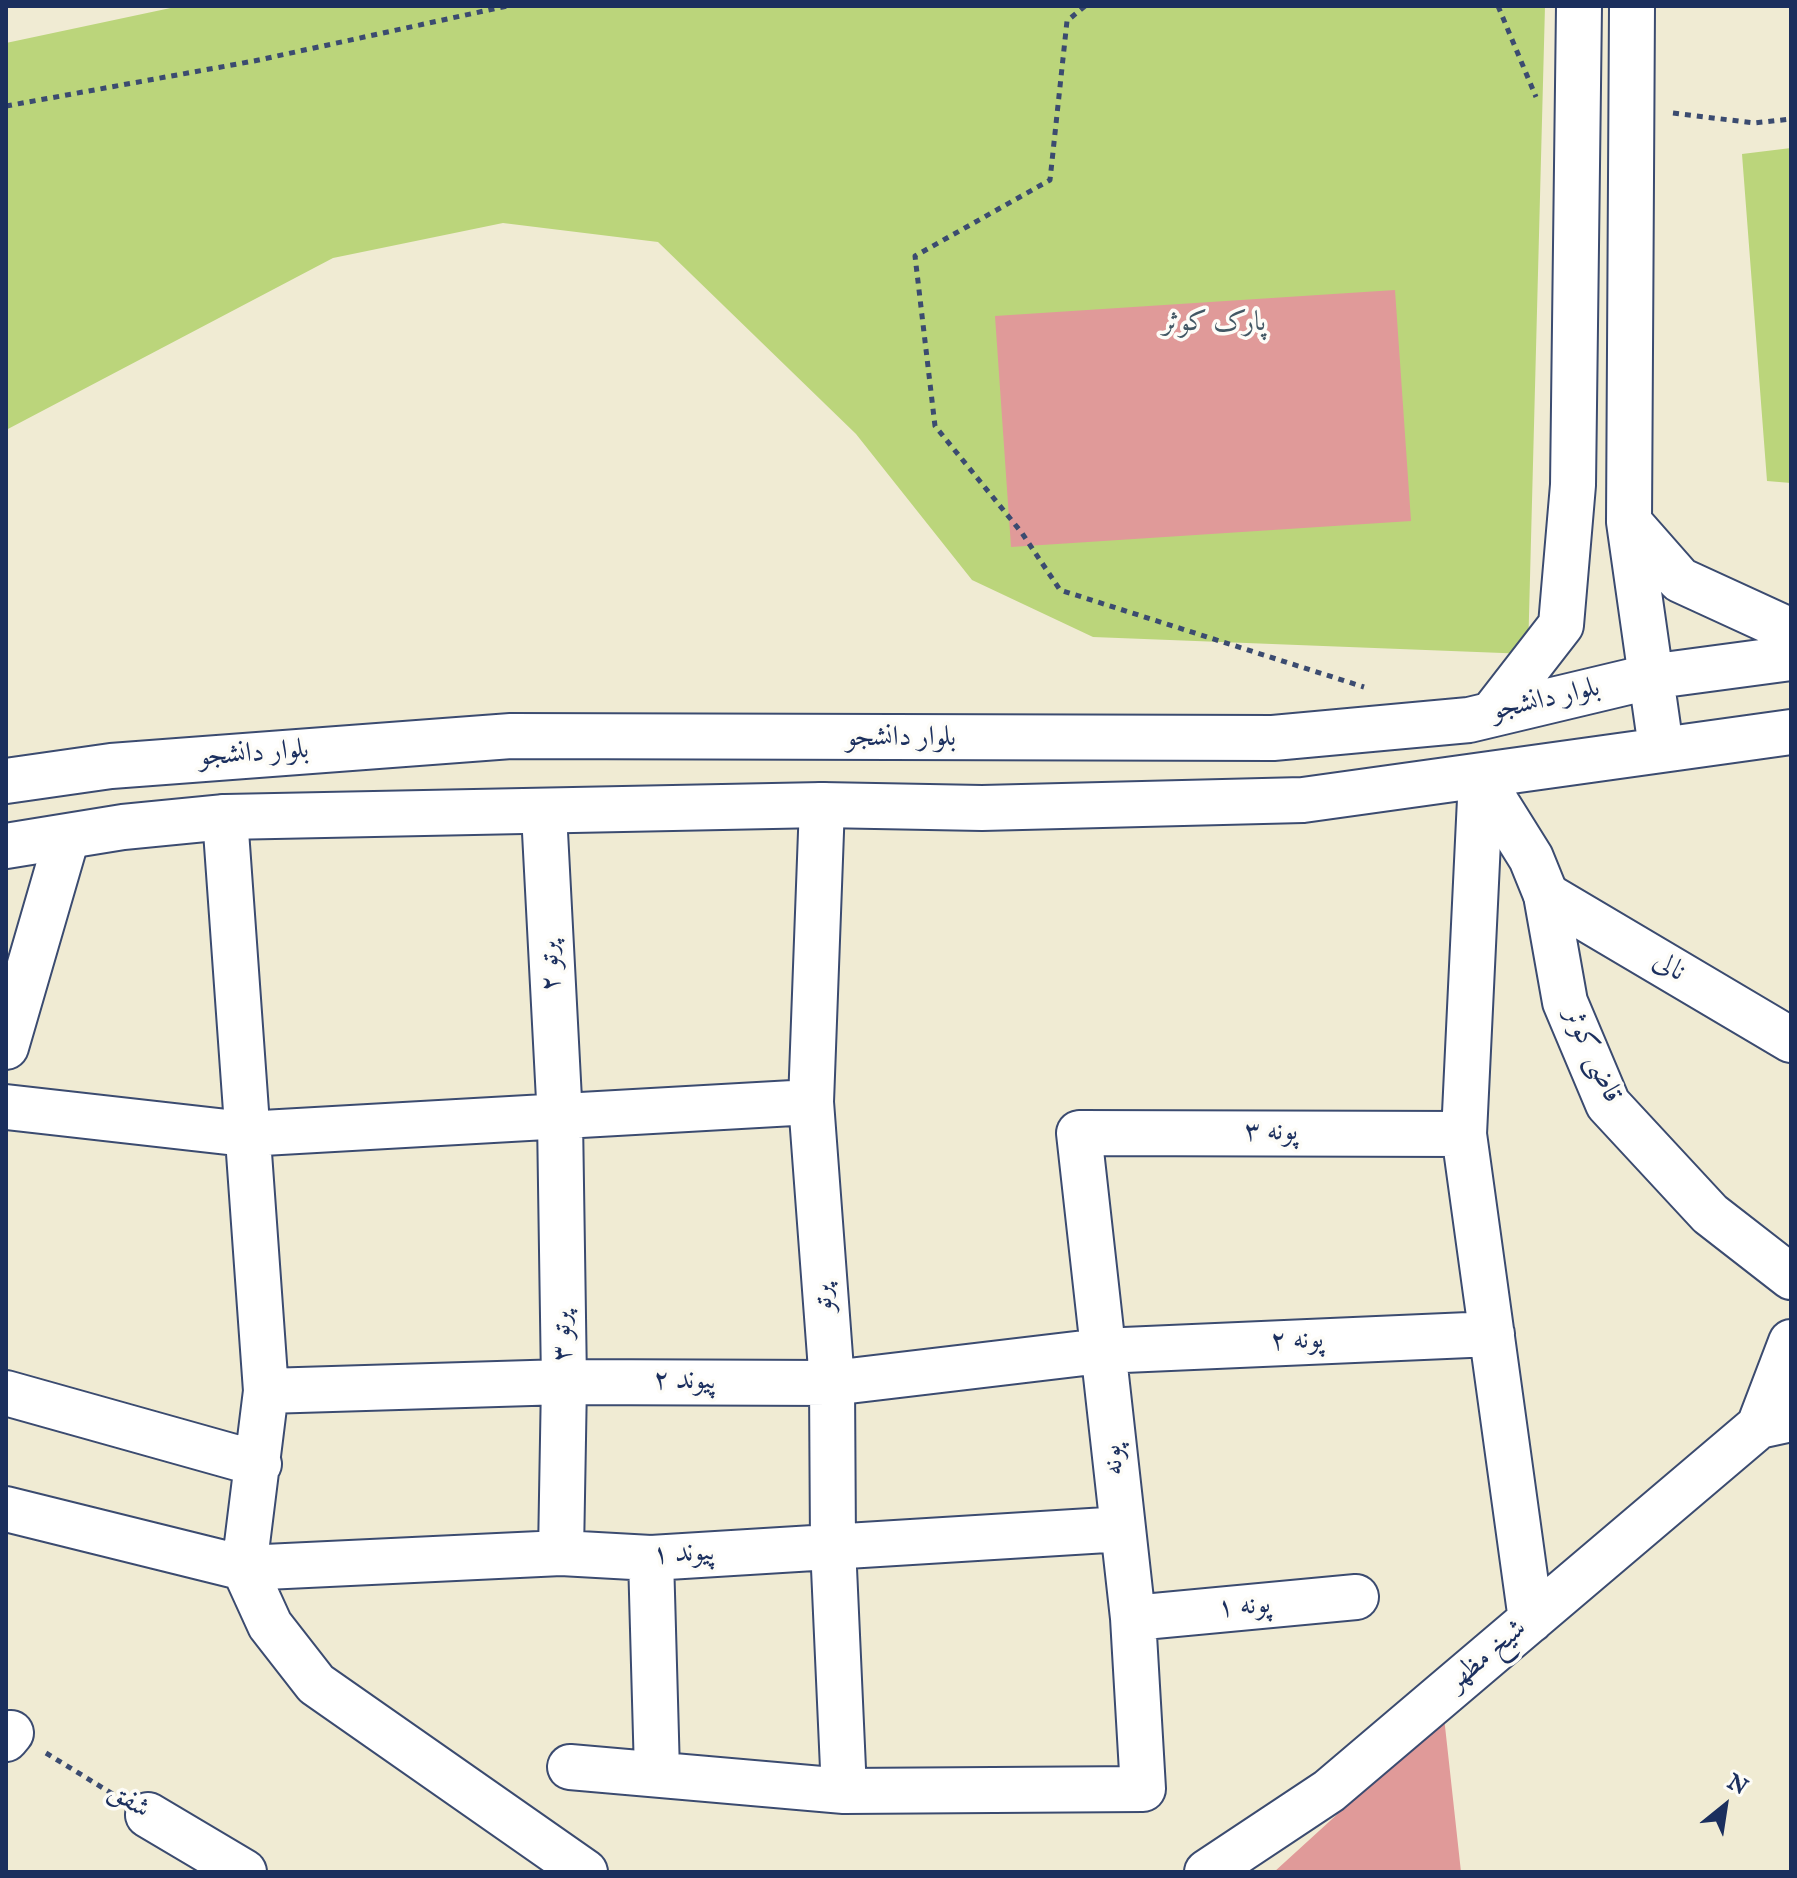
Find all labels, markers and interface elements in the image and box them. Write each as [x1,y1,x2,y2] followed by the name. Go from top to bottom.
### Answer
[1162,307,1266,341] park label: پارک کوثر
[1489,672,1603,730] street label: بلوار دانشجو
[846,722,956,756] street label: بلوار دانشجو
[198,734,310,776] street label: بلوار دانشجو
[534,940,570,992] street label: پرتو ۲
[1646,945,1690,991] street label: نالی
[1554,1003,1628,1109] street label: قاضی کوثر
[1244,1116,1298,1150] street label: پونه ۳
[807,1283,843,1313] street label: پرتو
[547,1310,581,1362] street label: پرتو ۳
[1270,1324,1324,1360] street label: پونه ۲
[653,1365,717,1399] street label: پیوند ۲
[1096,1443,1134,1477] street label: پونه
[652,1537,716,1573] street label: پیوند ۱
[1216,1589,1272,1627] street label: پونه ۱
[1441,1613,1535,1699] street label: شیخ مظهر
[1685,1766,1765,1846] north arrow
[1722,1768,1752,1802] text: N
[101,1776,155,1828] street label: شفق

